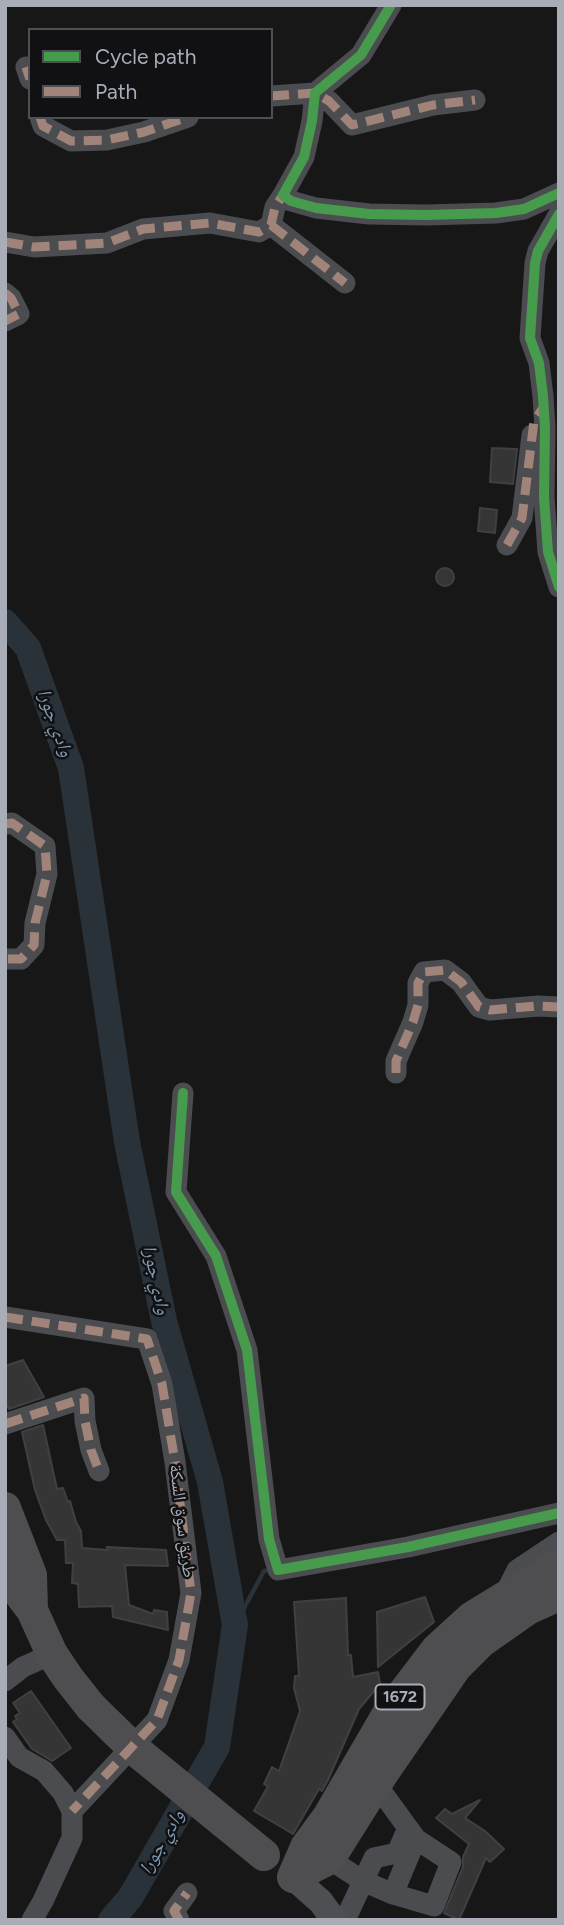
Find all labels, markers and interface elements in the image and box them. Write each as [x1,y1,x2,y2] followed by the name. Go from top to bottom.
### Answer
[28,28,273,119] legend
[95,44,196,69] text: Cycle path
[95,79,137,104] text: Path
[32,686,78,760] water label: وادي جورا
[138,1243,174,1317] water label: وادي جورا
[164,1463,200,1579] street label: طريق سوق السكة
[376,1684,424,1709] road number: 1672
[134,1806,190,1878] water label: وادي جورا

